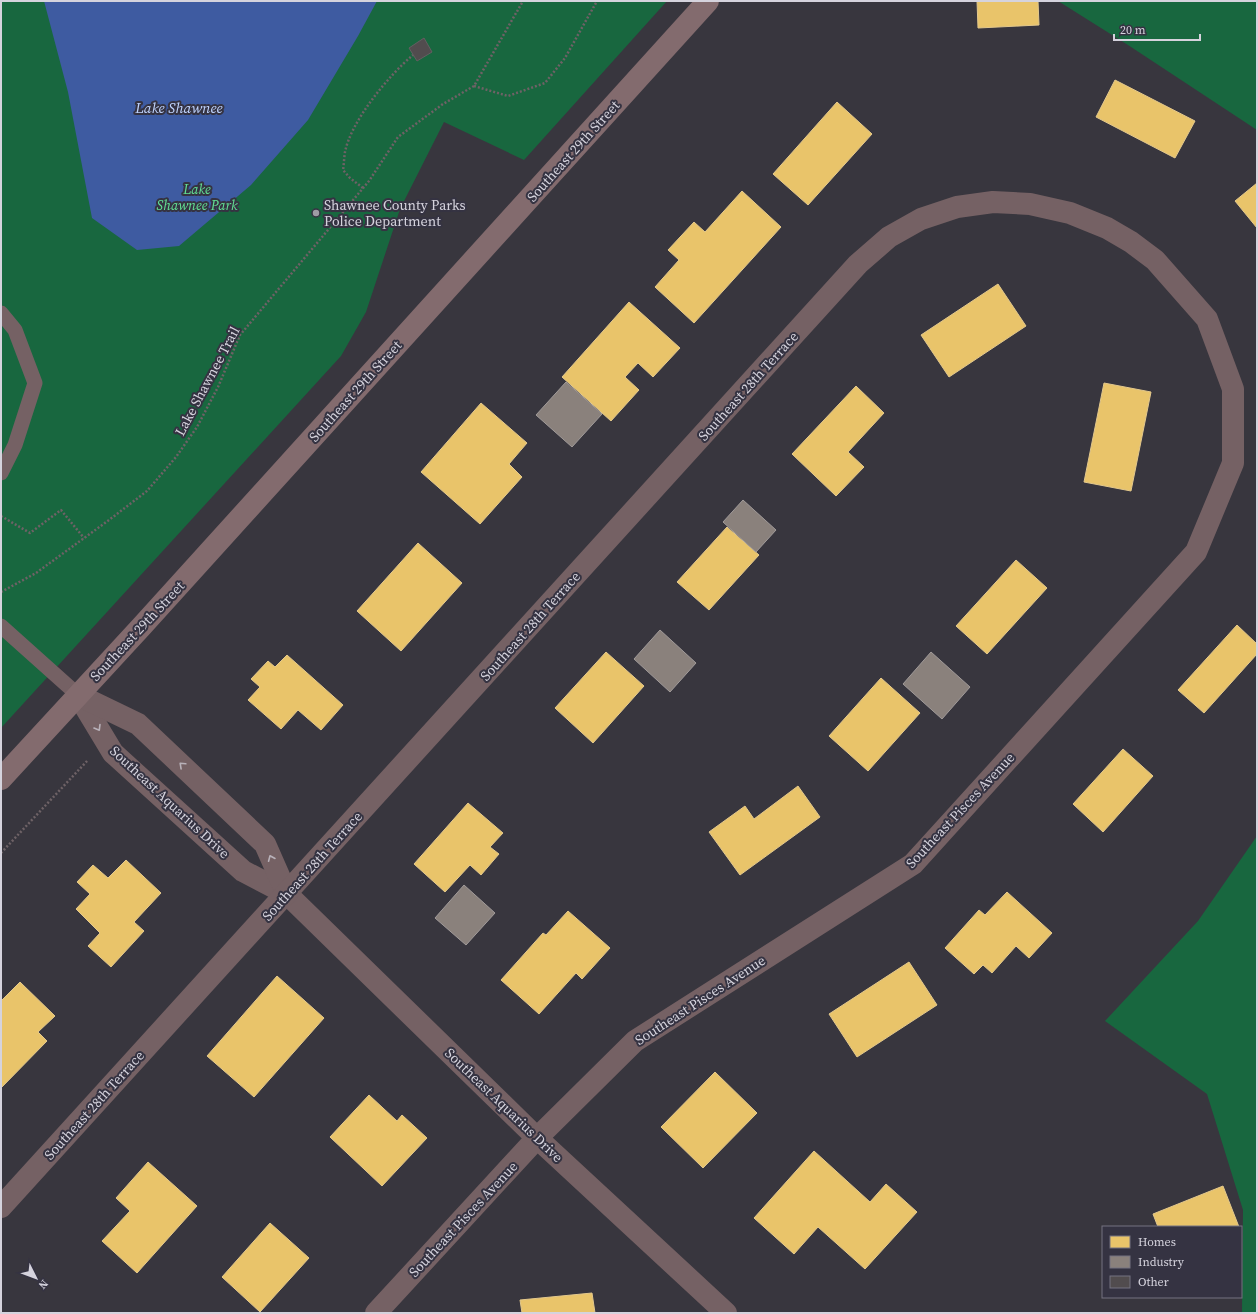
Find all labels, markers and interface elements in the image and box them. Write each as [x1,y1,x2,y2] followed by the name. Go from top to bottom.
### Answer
[1114,16,1200,42] scale bar
[1120,22,1146,38] text: 20 m
[522,96,624,206] street label: Southeast 29th Street
[134,97,223,118] water label: Lake Shawnee
[156,179,238,215] park label: Lake Shawnee Park
[324,195,466,231] place label: Shawnee County Parks Police Department
[311,208,321,218] marker: Shawnee County Parks Police Department
[170,323,244,439] street label: Lake Shawnee Trail
[693,327,803,445] street label: Southeast 28th Terrace
[304,336,406,446] street label: Southeast 29th Street
[475,567,585,685] street label: Southeast 28th Terrace
[85,576,189,685] street label: Southeast 29th Street
[94,724,101,731] one-way arrow
[106,741,234,863] street label: Southeast Aquarius Drive
[901,748,1019,872] street label: Southeast Pisces Avenue
[179,762,187,770] one-way arrow
[257,807,367,925] street label: Southeast 28th Terrace
[268,854,276,861] one-way arrow
[631,950,769,1050] street label: Southeast Pisces Avenue
[441,1043,567,1167] street label: Southeast Aquarius Drive
[39,1046,149,1164] street label: Southeast 28th Terrace
[404,1157,522,1281] street label: Southeast Pisces Avenue
[1102,1226,1242,1298] legend
[1138,1234,1176,1250] text: Homes
[1138,1254,1185,1270] text: Industry
[16,1258,56,1298] north arrow
[1138,1274,1169,1290] text: Other
[35,1276,51,1292] text: N

